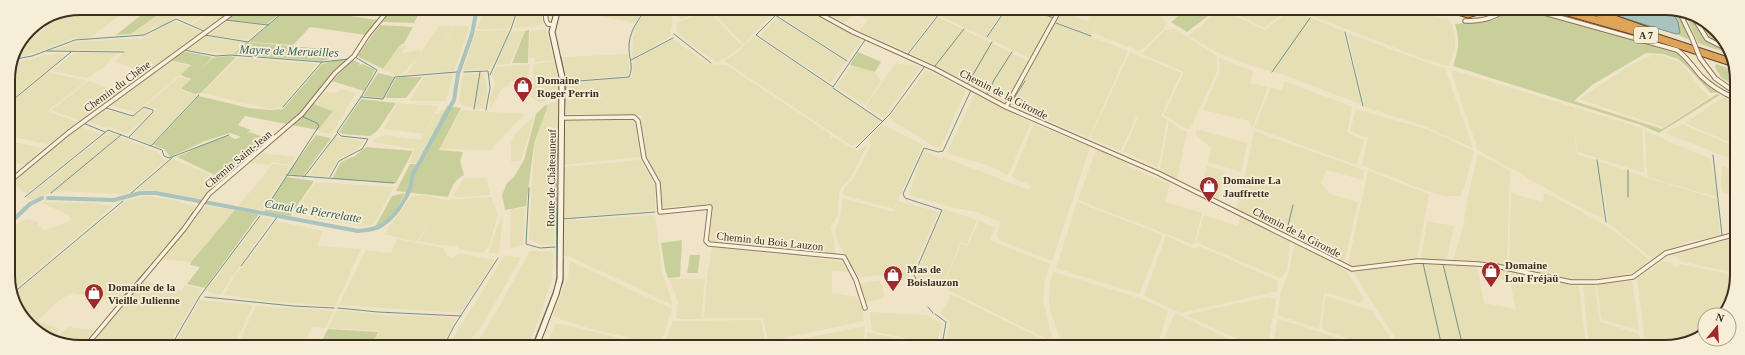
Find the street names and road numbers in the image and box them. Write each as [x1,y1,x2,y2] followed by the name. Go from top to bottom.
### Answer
[1634,27,1658,43] road number: A 7
[81,58,153,114] street label: Chemin du Chêne
[958,67,1050,122] street label: Chemin de la Gironde
[202,127,274,190] street label: Chemin Saint-Jean
[544,129,558,227] street label: Route de Châteauneuf
[1251,205,1343,260] street label: Chemin de la Gironde
[716,229,824,253] street label: Chemin du Bois Lauzon

